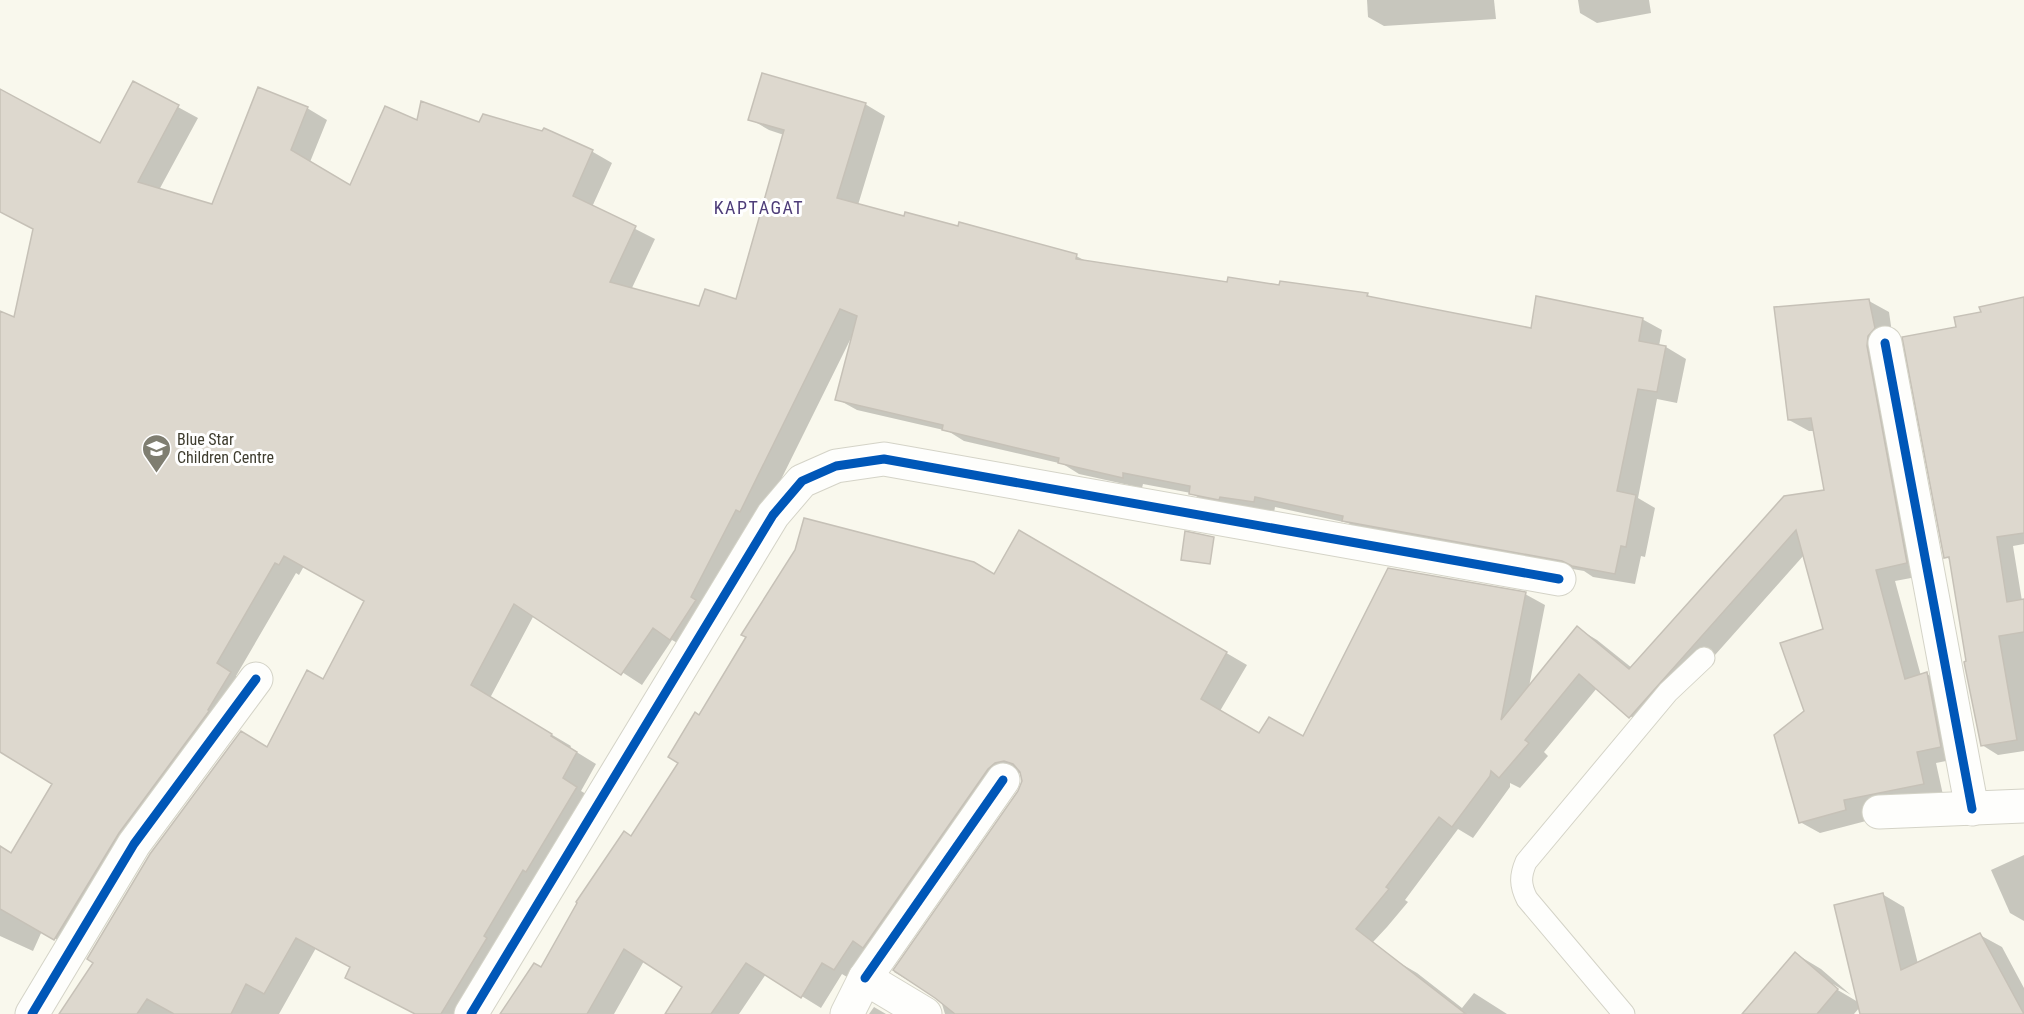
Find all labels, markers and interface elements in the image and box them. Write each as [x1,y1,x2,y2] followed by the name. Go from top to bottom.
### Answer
[714,197,804,218] district label: KAPTAGAT
[177,430,274,467] place label: Blue Star Children Centre
[140,432,172,474] school or university icon: Blue Star Children Centre

